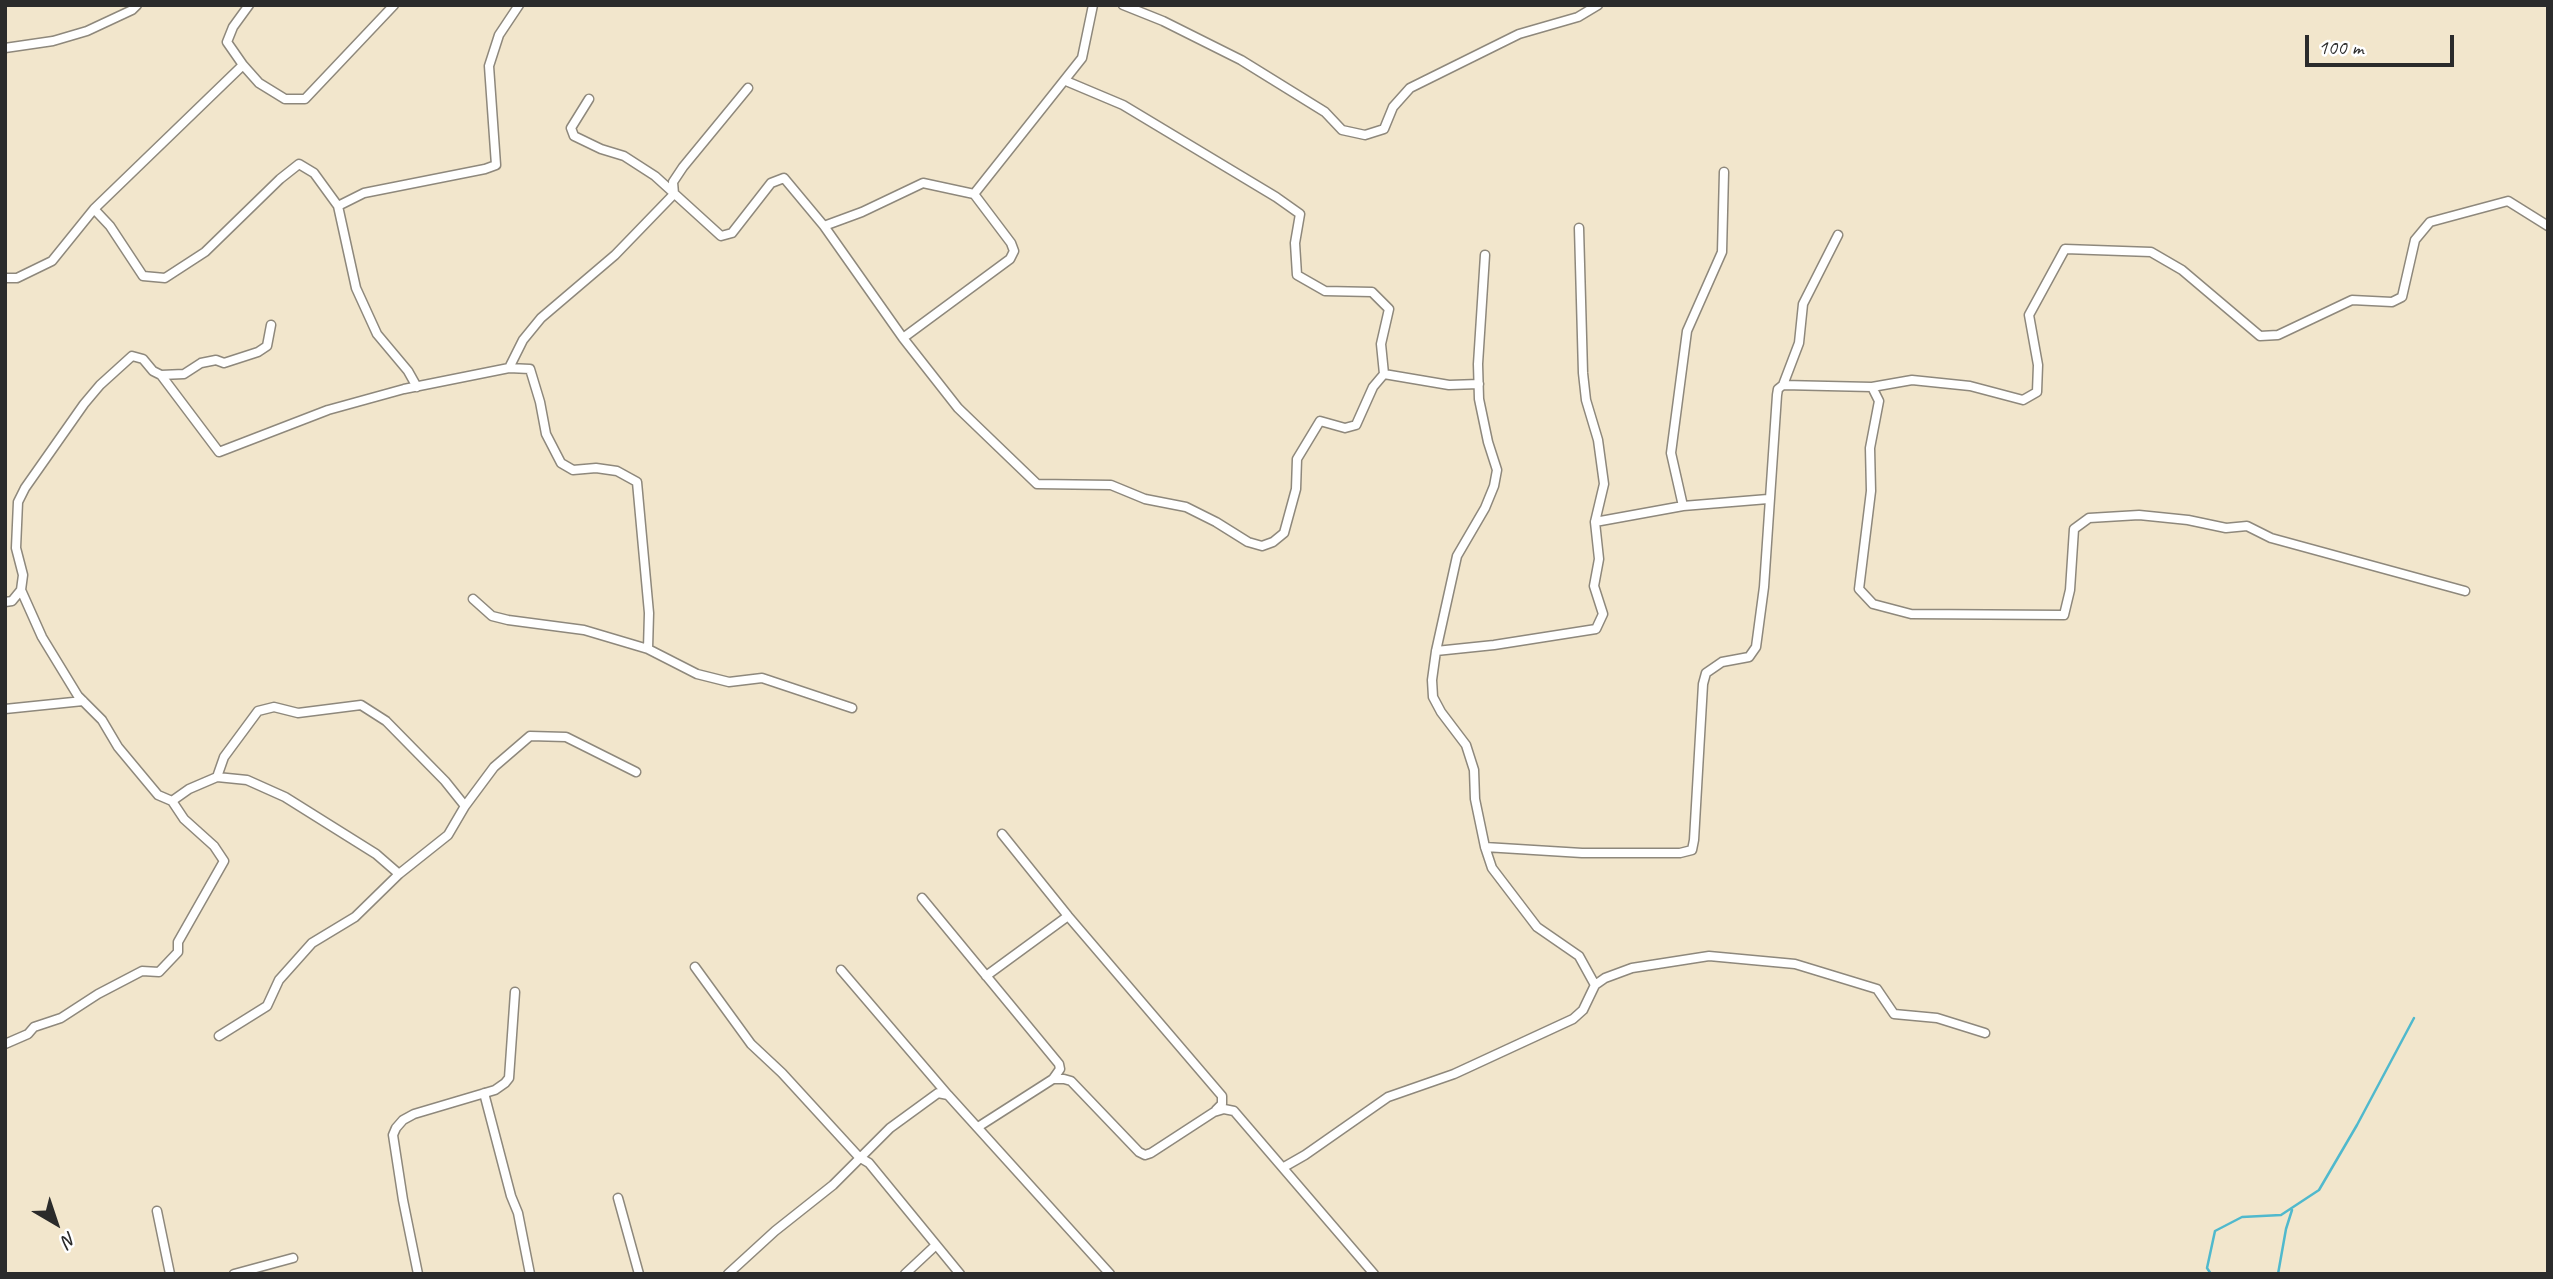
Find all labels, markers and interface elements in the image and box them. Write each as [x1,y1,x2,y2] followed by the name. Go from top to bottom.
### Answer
[2308,21,2457,65] scale bar
[2318,34,2363,60] text: 100 m
[21,1188,91,1258] north arrow
[57,1226,81,1252] text: N

